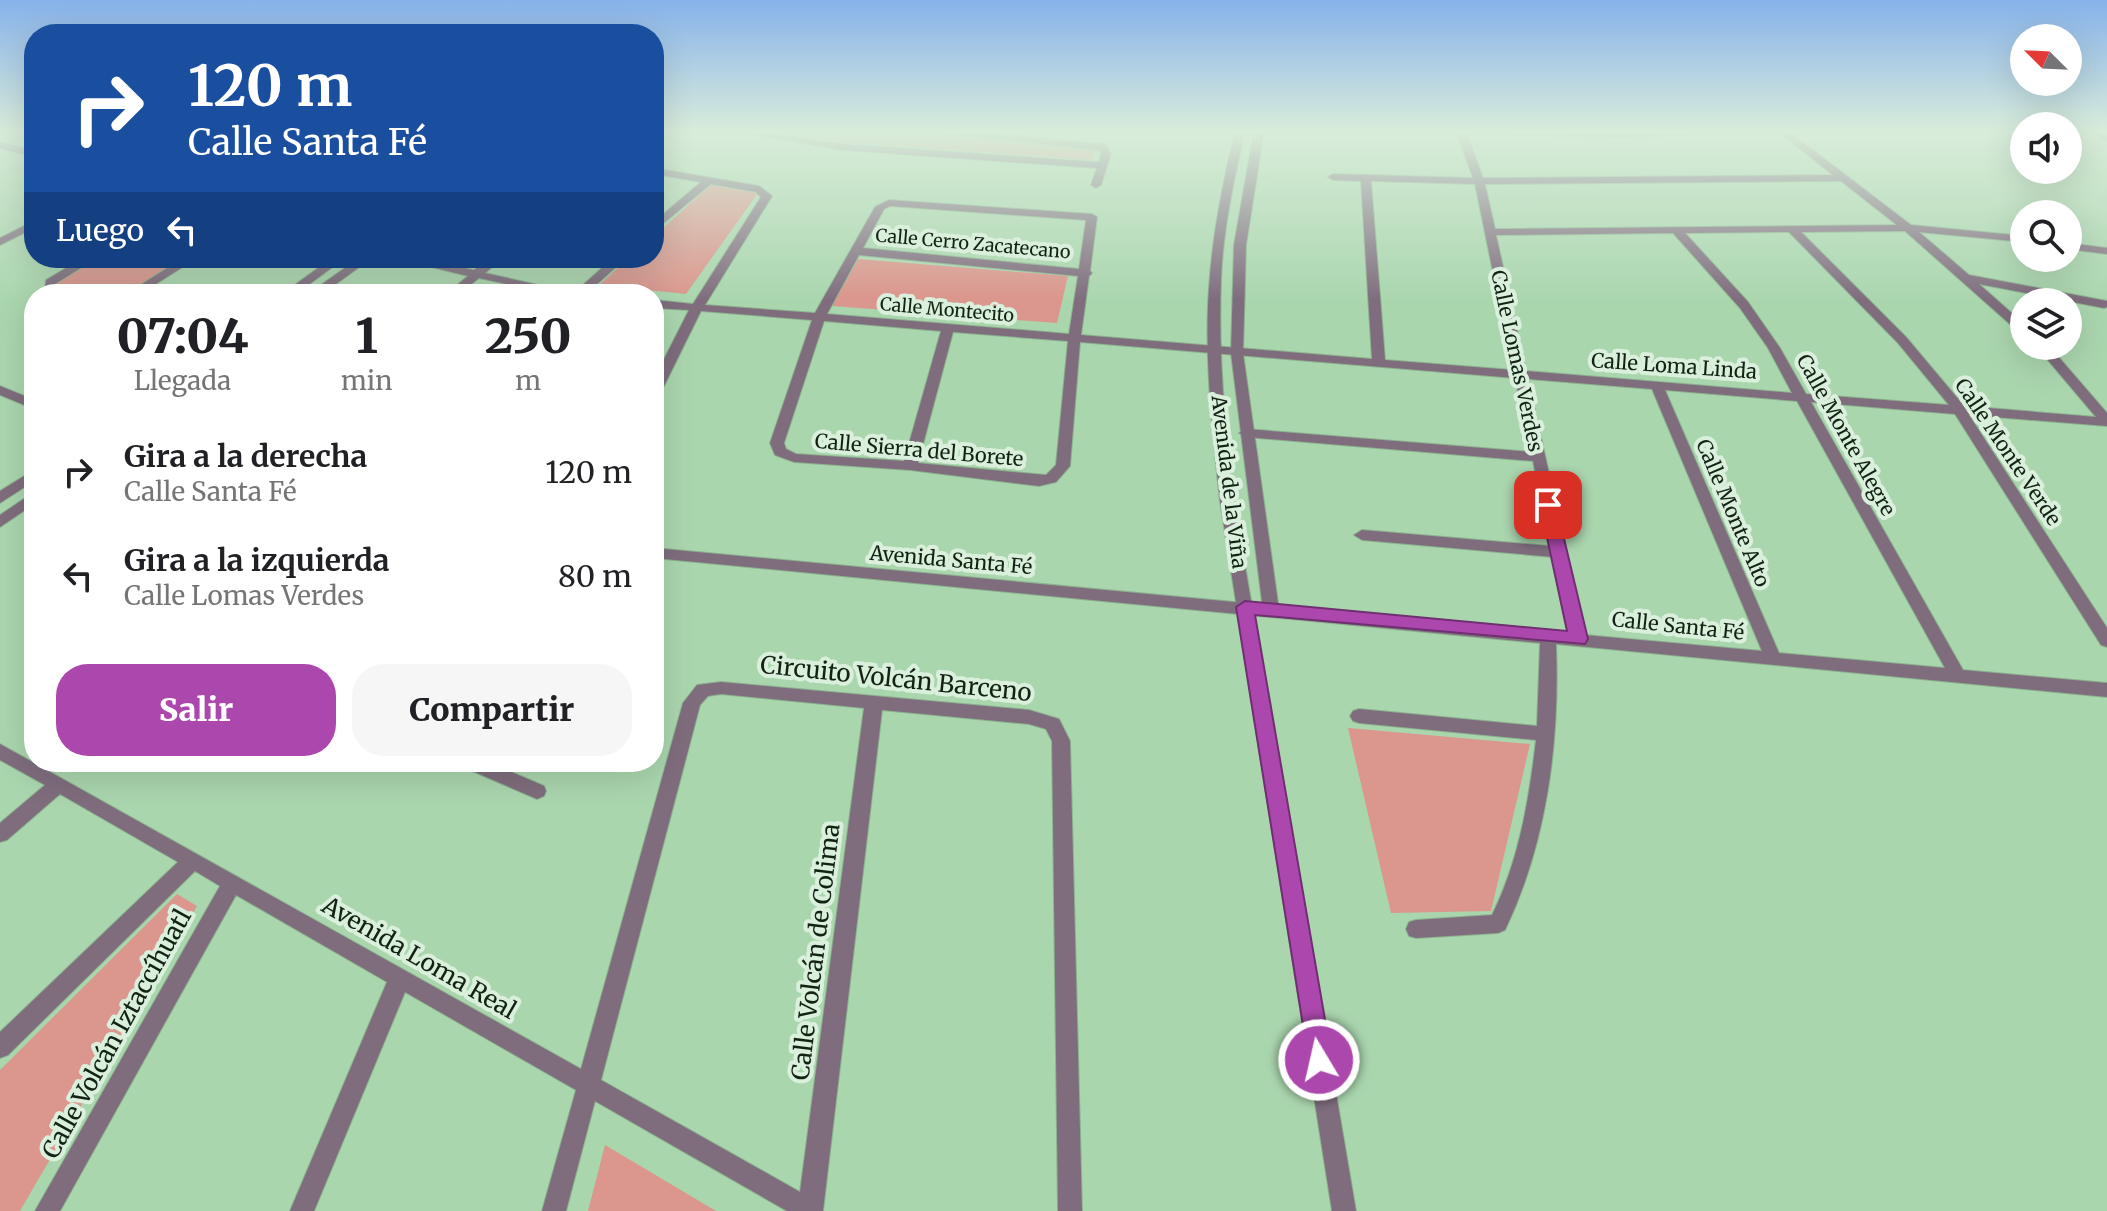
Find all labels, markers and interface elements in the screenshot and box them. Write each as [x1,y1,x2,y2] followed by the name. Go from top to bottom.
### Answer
[2010,24,2082,96] north arrow
[2010,24,2082,360] map controls
[188,51,352,121] text: 120 m
[56,56,160,160] icon: right
[2010,112,2082,184] button: sound
[188,120,427,165] text: Calle Santa Fé
[2010,200,2082,272] button: search
[160,208,204,252] icon: left
[56,211,144,249] text: Luego
[875,224,1071,263] street label: Calle Cerro Zacatecano
[1486,268,1549,454] street label: Calle Lomas Verdes
[2010,288,2082,360] button: layers
[879,292,1015,327] street label: Calle Montecito
[116,306,249,366] text: 07:04
[356,306,378,366] text: 1
[485,306,572,366] text: 250
[1590,347,1758,384] street label: Calle Loma Linda
[1792,350,1901,520] street label: Calle Monte Alegre
[134,364,231,397] text: Llegada
[341,364,392,397] text: min
[515,364,541,397] text: m
[1950,373,2067,530] street label: Calle Monte Verde
[1206,393,1253,570] street label: Avenida de la Viña
[814,428,1024,471] street label: Calle Sierra del Borete
[1691,435,1776,591] street label: Calle Monte Alto
[124,437,367,475] text: Gira a la derecha
[56,450,100,494] icon: right
[545,453,632,491] text: 120 m
[1514,471,1582,539] pin
[124,475,297,508] text: Calle Santa Fé
[1526,483,1570,527] icon: arrive
[868,540,1033,579] street label: Avenida Santa Fé
[124,541,390,579] text: Gira a la izquierda
[56,554,100,598] icon: left
[558,557,632,595] text: 80 m
[124,579,364,612] text: Calle Lomas Verdes
[1611,606,1745,645] street label: Calle Santa Fé
[759,649,1033,708] street label: Circuito Volcán Barceno
[56,664,336,756] button: Salir
[352,664,632,756] button: Compartir
[784,822,847,1082] street label: Calle Volcán de Colima
[316,889,522,1026] street label: Avenida Loma Real
[35,904,198,1164] street label: Calle Volcán Iztaccíhuatl
[1277,1018,1361,1102] position arrow

